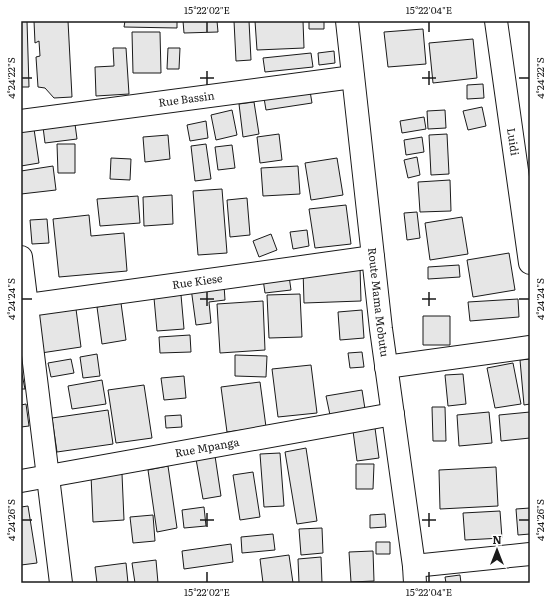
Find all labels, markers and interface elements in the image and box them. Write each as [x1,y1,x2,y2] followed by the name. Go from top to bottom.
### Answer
[184,2,230,17] text: 15°22'02"E
[406,2,452,17] text: 15°22'04"E
[3,57,18,99] text: 4°24'22"S
[532,57,547,99] text: 4°24'22"S
[157,86,215,110] street label: Rue Bassin
[504,127,524,157] street label: Luidi
[365,247,394,358] street label: Route Mama Mobutu
[171,269,224,292] street label: Rue Kiese
[3,278,18,320] text: 4°24'24"S
[532,278,547,320] text: 4°24'24"S
[173,433,240,460] street label: Rue Mpanga
[3,499,18,541] text: 4°24'26"S
[532,499,547,541] text: 4°24'26"S
[477,530,517,570] north arrow
[492,531,502,547] text: N
[184,584,230,599] text: 15°22'02"E
[406,584,452,599] text: 15°22'04"E

